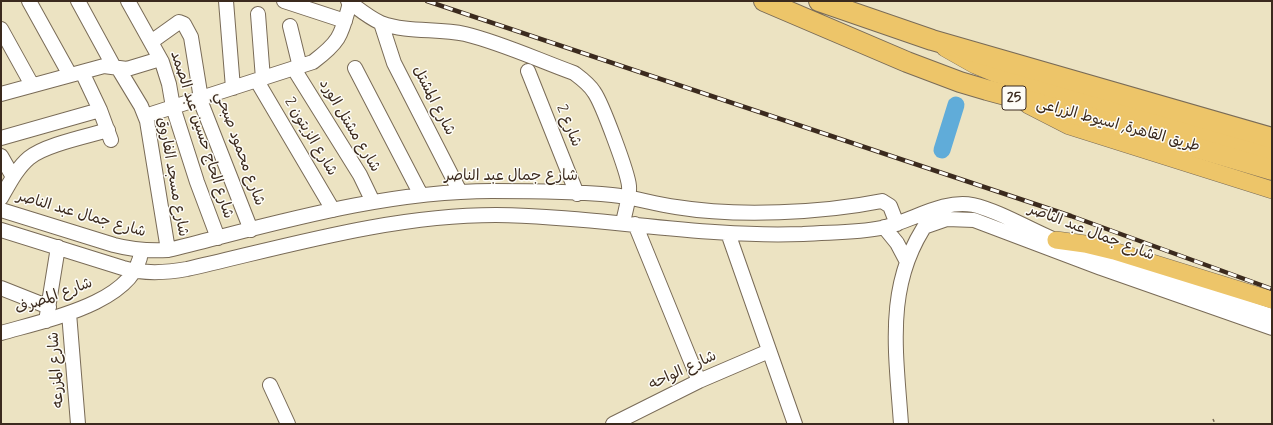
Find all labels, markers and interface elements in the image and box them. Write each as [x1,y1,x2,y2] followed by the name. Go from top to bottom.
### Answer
[165,49,237,221] street label: شارع الحاج حسين عبد الصمد
[408,63,458,139] street label: شارع المشتل
[314,76,384,176] street label: شارع مشتل الورد
[1002,86,1026,110] road number: 25
[210,90,268,208] street label: شارع محمود صبحي
[280,95,340,179] street label: شارع الزيتون 2
[1034,95,1202,157] street label: طريق القاهرة, اسيوط الزراعى
[551,102,585,150] street label: شارع 2
[153,116,191,238] street label: شارع مسجد الفاروق
[444,168,578,186] street label: شارع جمال عبد الناصر
[14,188,148,242] street label: شارع جمال عبد الناصر
[1025,201,1157,265] street label: شارع جمال عبد الناصر
[13,275,95,319] street label: شارع المصرف
[45,331,69,409] street label: شارع المزرعه
[646,348,720,394] street label: شارع الواحه

